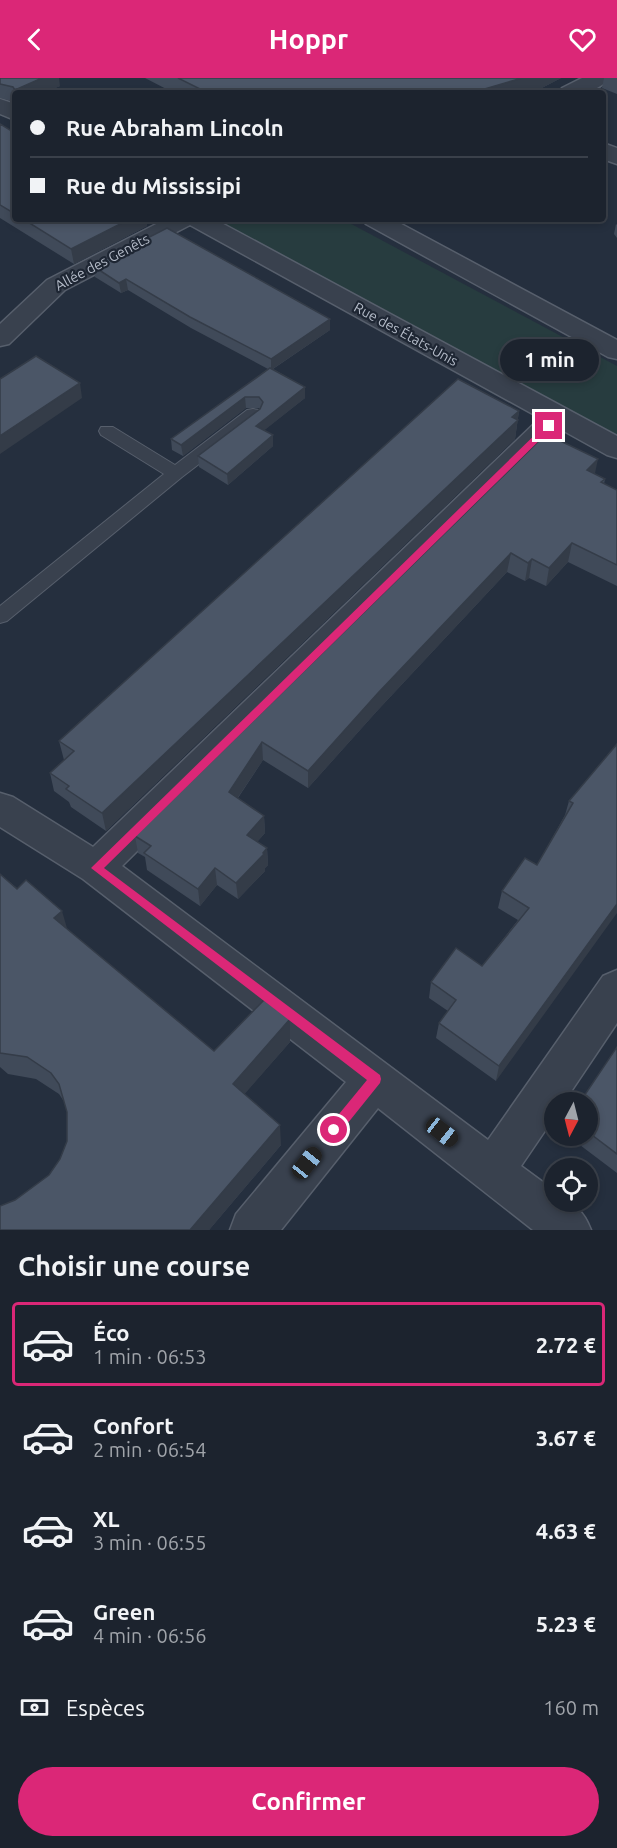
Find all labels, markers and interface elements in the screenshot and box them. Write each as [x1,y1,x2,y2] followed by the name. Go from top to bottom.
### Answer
[18,23,51,56] icon: back
[566,23,599,56] icon: heart
[269,24,348,54] text: Hoppr
[66,115,284,140] text: Rue Abraham Lincoln
[66,173,241,198] text: Rue du Mississipi
[52,230,152,294] street label: Allée des Genêts
[351,298,461,369] street label: Rue des États-Unis
[500,339,598,381] callout: 1 min
[524,348,575,371] text: 1 min
[535,412,562,439] route end
[544,1092,598,1146] north arrow
[544,1092,598,1212] map controls
[422,1114,462,1150] car
[320,1116,347,1143] route start
[289,1143,325,1183] car
[544,1158,598,1212] button: locate
[18,1251,250,1281] text: Choisir une course
[21,1317,75,1371] icon: car
[93,1320,130,1345] text: Éco
[536,1332,596,1357] text: 2.72 €
[93,1345,207,1368] text: 1 min · 06:53
[21,1410,75,1464] icon: car
[93,1413,174,1438] text: Confort
[536,1425,596,1450] text: 3.67 €
[93,1438,207,1461] text: 2 min · 06:54
[21,1503,75,1557] icon: car
[93,1506,120,1531] text: XL
[536,1518,596,1543] text: 4.63 €
[93,1531,207,1554] text: 3 min · 06:55
[21,1596,75,1650] icon: car
[93,1599,155,1624] text: Green
[536,1611,596,1636] text: 5.23 €
[93,1624,207,1647] text: 4 min · 06:56
[18,1691,51,1724] icon: cash
[66,1695,145,1720] text: Espèces
[543,1696,599,1719] text: 160 m
[18,1767,599,1836] button: Confirmer

